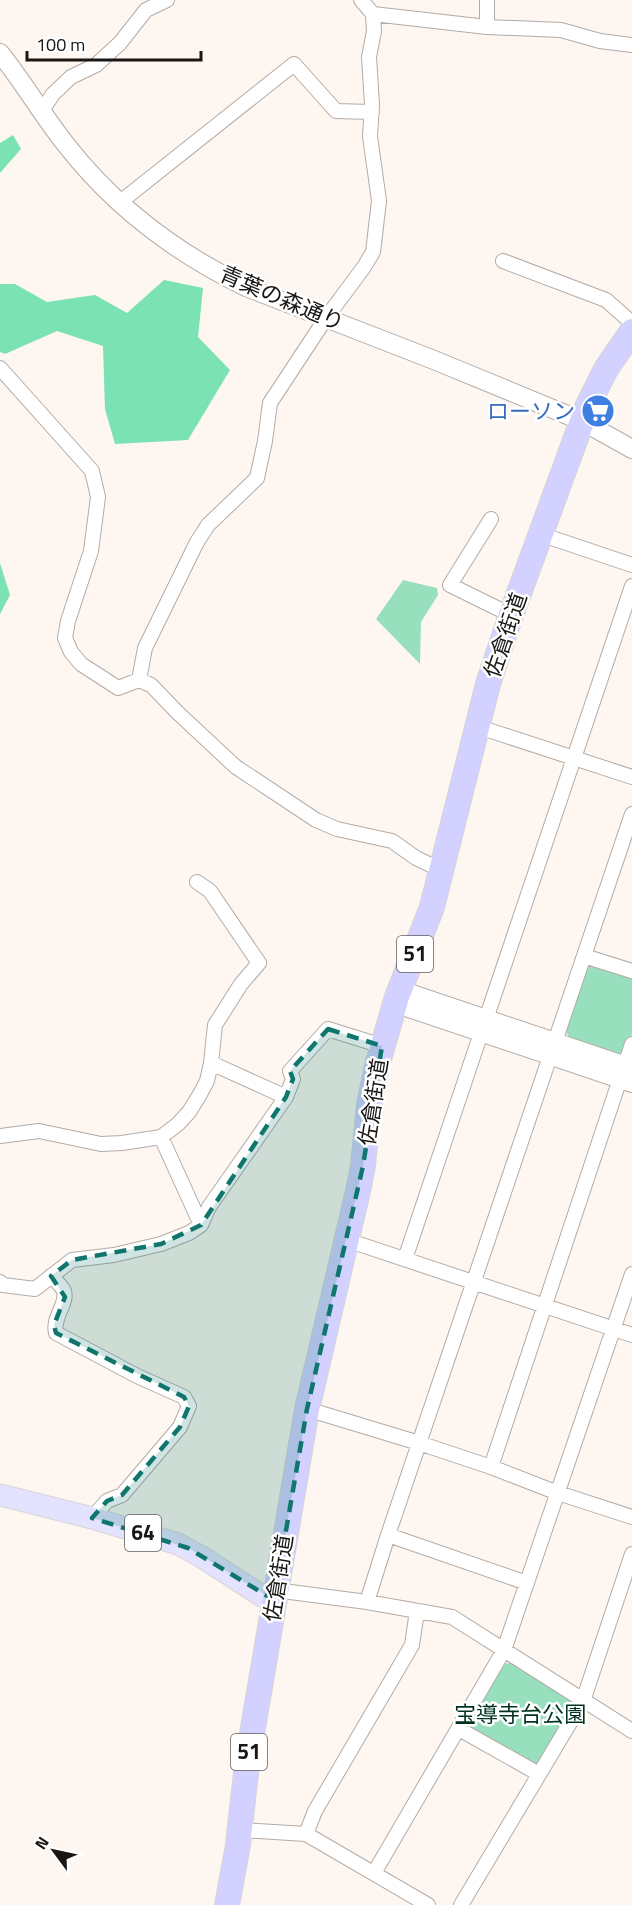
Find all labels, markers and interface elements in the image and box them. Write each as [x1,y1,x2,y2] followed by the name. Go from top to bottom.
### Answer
[27,24,201,62] scale bar
[36,31,85,58] text: 100 m
[215,257,349,339] street label: 青葉の森通り
[580,393,616,429] supermarket icon: ローソン
[487,394,575,428] place label: ローソン
[475,588,535,682] street label: 佐倉街道
[397,936,433,972] road number: 51
[349,1056,397,1148] street label: 佐倉街道
[125,1515,161,1551] road number: 64
[254,1532,302,1624] street label: 佐倉街道
[454,1697,586,1731] park label: 宝導寺台公園
[231,1734,267,1770] road number: 51
[24,1821,84,1881] north arrow
[28,1832,55,1854] text: N

